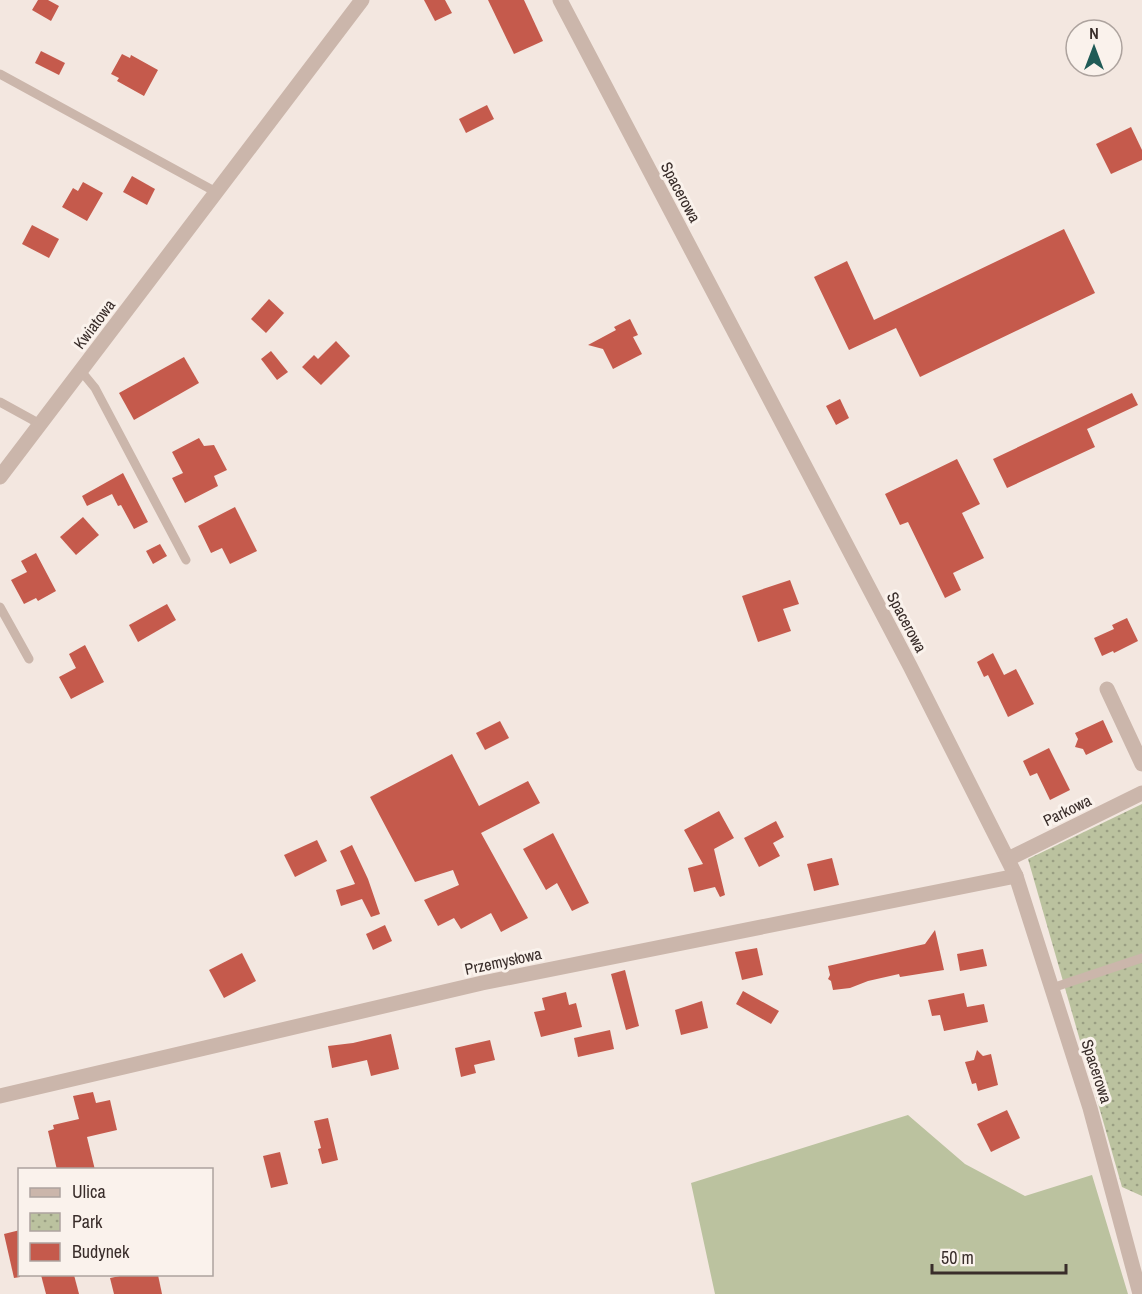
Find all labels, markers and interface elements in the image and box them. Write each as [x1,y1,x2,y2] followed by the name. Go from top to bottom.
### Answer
[1064,18,1124,78] north arrow
[1089,22,1099,44] text: N
[656,158,706,227] street label: Spacerowa
[68,294,120,353] street label: Kwiatowa
[882,588,932,657] street label: Spacerowa
[1039,789,1095,831] street label: Parkowa
[463,942,544,980] street label: Przemysłowa
[1076,1036,1118,1106] street label: Spacerowa
[18,1168,213,1276] legend
[72,1179,106,1204] text: Ulica
[72,1209,103,1234] text: Park
[932,1237,1066,1275] scale bar
[72,1239,130,1264] text: Budynek
[941,1245,974,1270] text: 50 m

